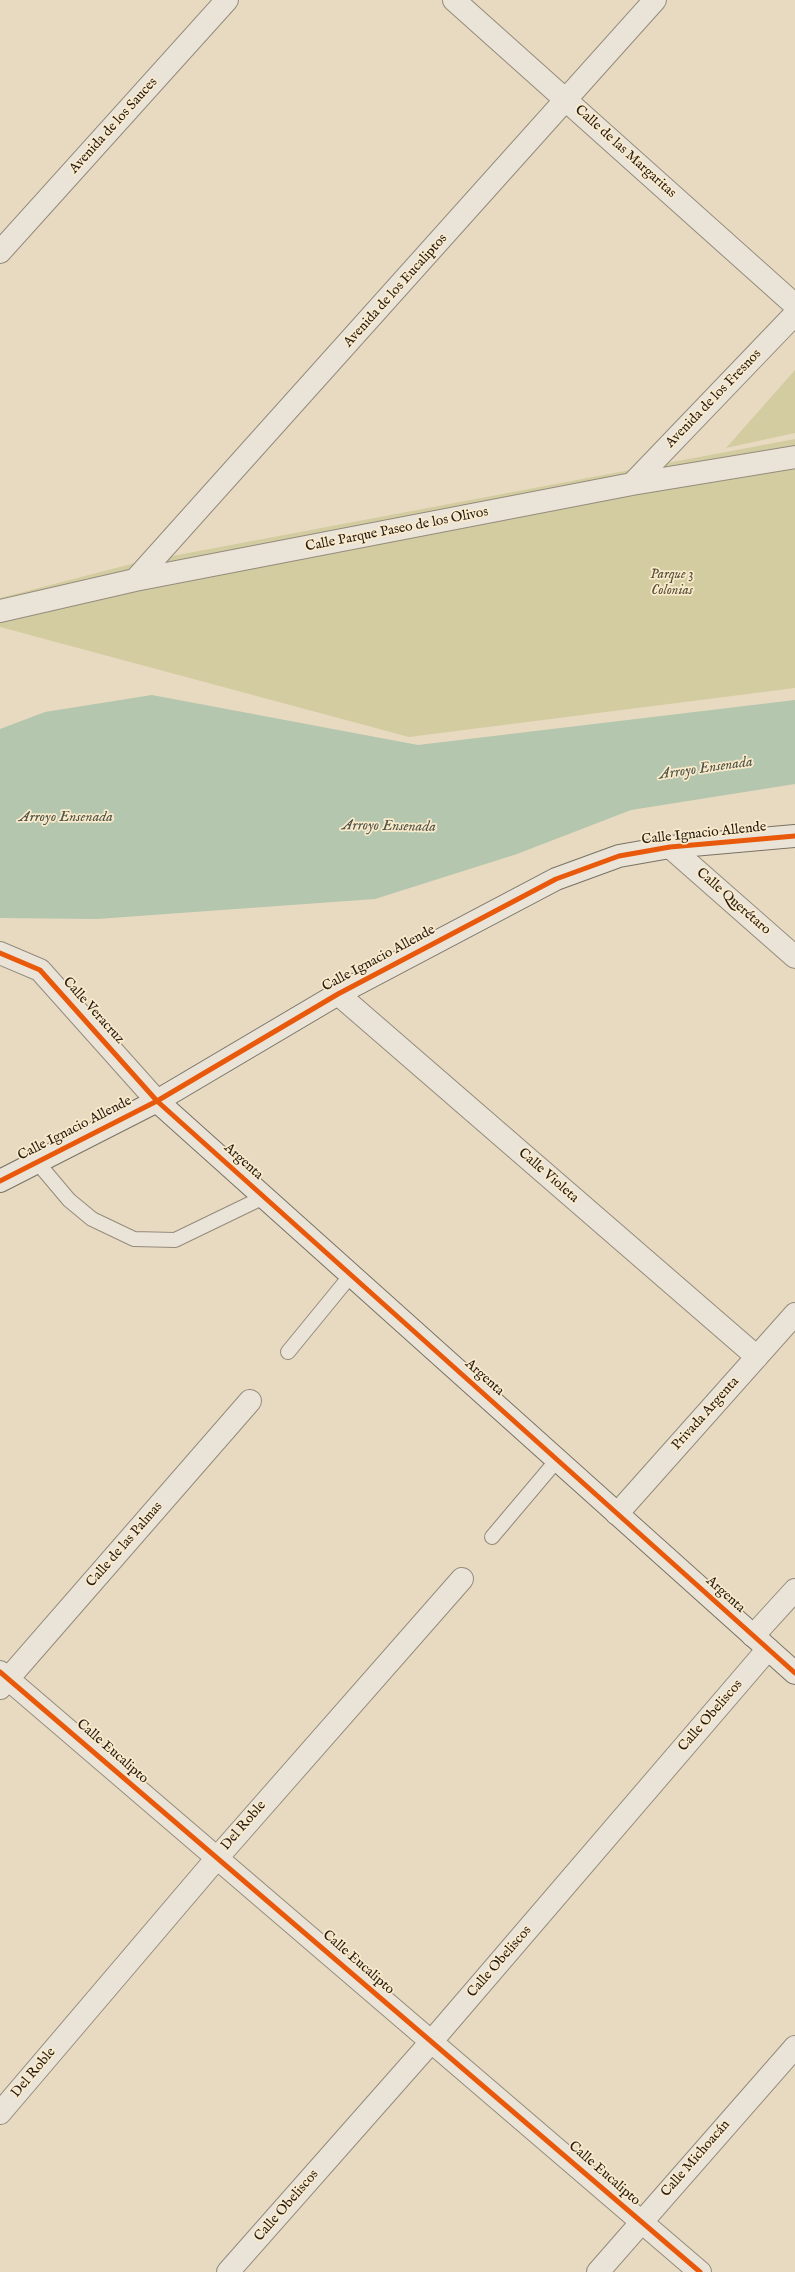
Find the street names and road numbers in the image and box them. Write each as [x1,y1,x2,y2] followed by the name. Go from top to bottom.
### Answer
[66,74,162,178] street label: Avenida de los Sauces
[571,102,679,202] street label: Calle de las Margaritas
[341,231,451,351] street label: Avenida de los Eucaliptos
[663,346,765,452] street label: Avenida de los Fresnos
[304,504,490,556] street label: Calle Parque Paseo de los Olivos
[641,819,767,849] street label: Calle Ignacio Allende
[692,865,774,939] street label: Calle Querétaro
[320,922,438,996] street label: Calle Ignacio Allende
[59,974,127,1048] street label: Calle Veracruz
[15,1093,135,1165] street label: Calle Ignacio Allende
[220,1140,266,1184] street label: Argenta
[514,1145,582,1207] street label: Calle Violeta
[461,1356,507,1400] street label: Argenta
[669,1374,743,1454] street label: Privada Argenta
[83,1499,167,1591] street label: Calle de las Palmas
[702,1573,748,1617] street label: Argenta
[675,1677,747,1755] street label: Calle Obeliscos
[73,1716,151,1788] street label: Calle Eucalipto
[218,1798,270,1854] street label: Del Roble
[464,1923,536,2001] street label: Calle Obeliscos
[319,1927,397,1999] street label: Calle Eucalipto
[8,2045,60,2101] street label: Del Roble
[658,2117,734,2201] street label: Calle Michoacán
[565,2138,643,2210] street label: Calle Eucalipto
[251,2167,323,2245] street label: Calle Obeliscos

